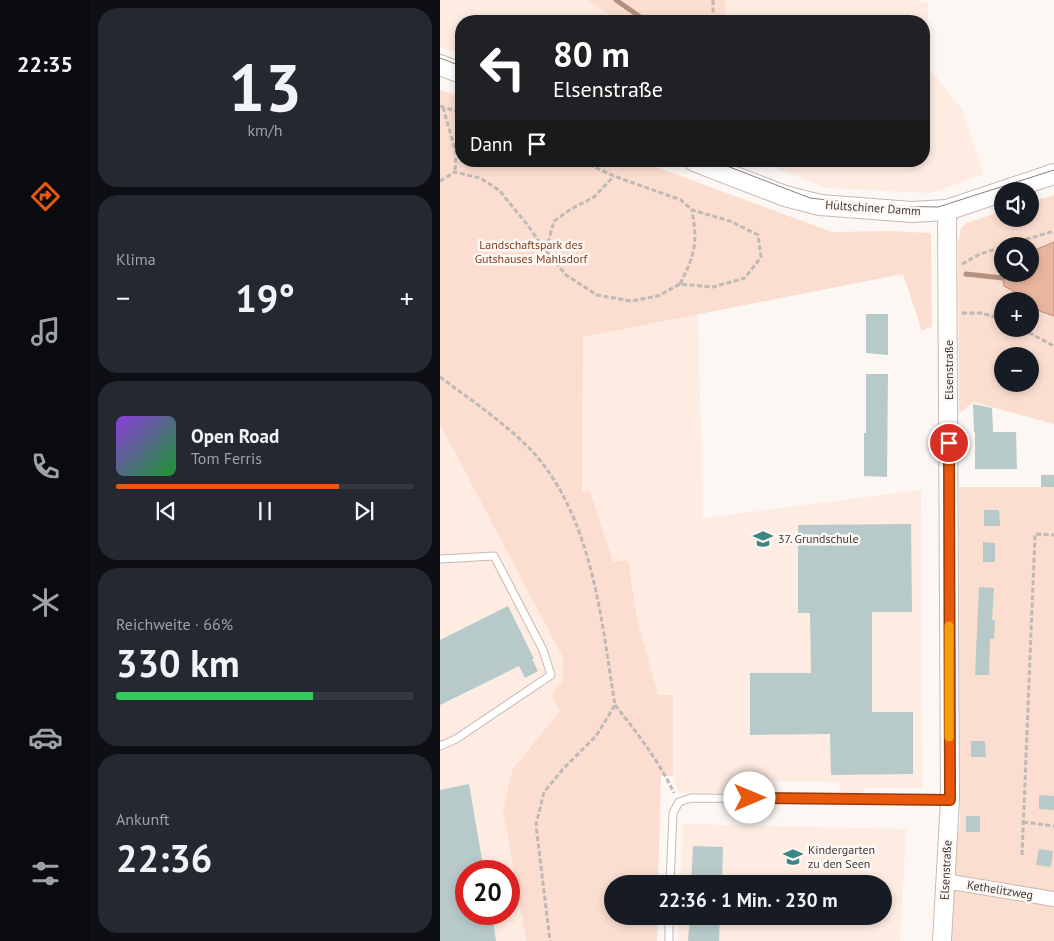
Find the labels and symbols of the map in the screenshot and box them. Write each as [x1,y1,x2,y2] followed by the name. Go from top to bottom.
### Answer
[825,197,921,218] street label: Hultschiner Damm
[475,237,589,266] park label: Landschaftspark des Gutshauses Mahlsdorf
[941,340,956,400] street label: Elsenstraße
[928,422,970,464] pin
[752,528,774,550] school or university icon: 37. Grundschule
[778,531,859,546] place label: 37. Grundschule
[723,771,775,823] position arrow
[936,840,955,900] street label: Elsenstraße
[808,842,875,871] place label: Kindergarten zu den Seen
[782,846,804,868] school or university icon: Kindergarten zu den Seen
[455,860,520,925] speed limit sign: 20
[966,877,1034,902] street label: Kethelitzweg

